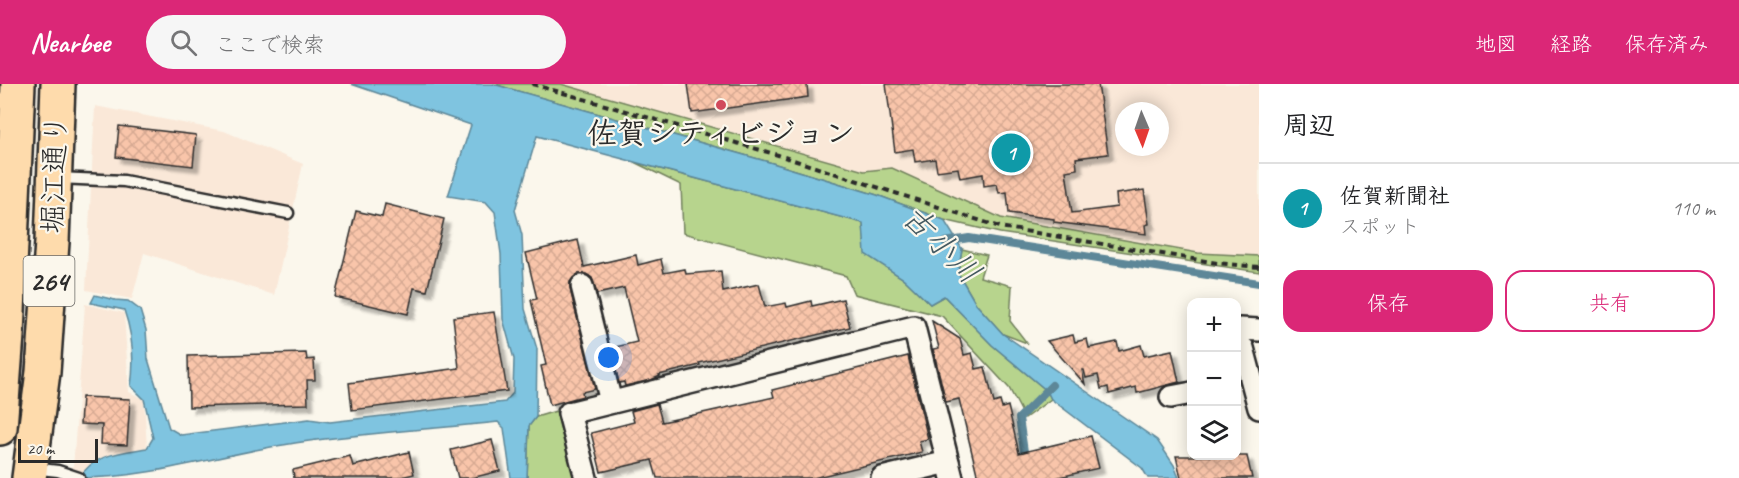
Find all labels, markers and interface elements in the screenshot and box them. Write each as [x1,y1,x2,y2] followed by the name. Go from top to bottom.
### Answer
[146,15,566,69] search box
[30,25,110,60] text: Nearbee
[167,26,200,59] icon: search
[215,31,325,59] text: ここで検索
[1475,31,1517,57] text: 地図
[1550,31,1592,57] text: 経路
[1625,31,1709,57] text: 保存済み
[714,98,728,112] marker: 佐賀シティビジョン
[1115,102,1169,156] north arrow
[1283,109,1335,142] text: 周辺
[33,113,75,235] street label: 堀江通り
[587,114,855,152] place label: 佐賀シティビジョン
[992,130,1030,176] pin: 1
[1340,182,1450,210] text: 佐賀新聞社
[893,196,990,293] water label: 古小川
[1298,196,1307,221] text: 1
[1672,196,1715,221] text: 110 m
[1340,214,1420,239] text: スポット
[23,256,74,306] road number: 264
[1283,270,1493,332] button: 保存
[1505,270,1715,332] button: 共有
[1187,298,1241,460] map controls
[1187,298,1241,352] button: +
[594,343,623,372] your location
[1187,352,1241,406] button: −
[1187,406,1241,460] button: layers
[18,436,98,464] scale bar
[27,439,54,459] text: 20 m

